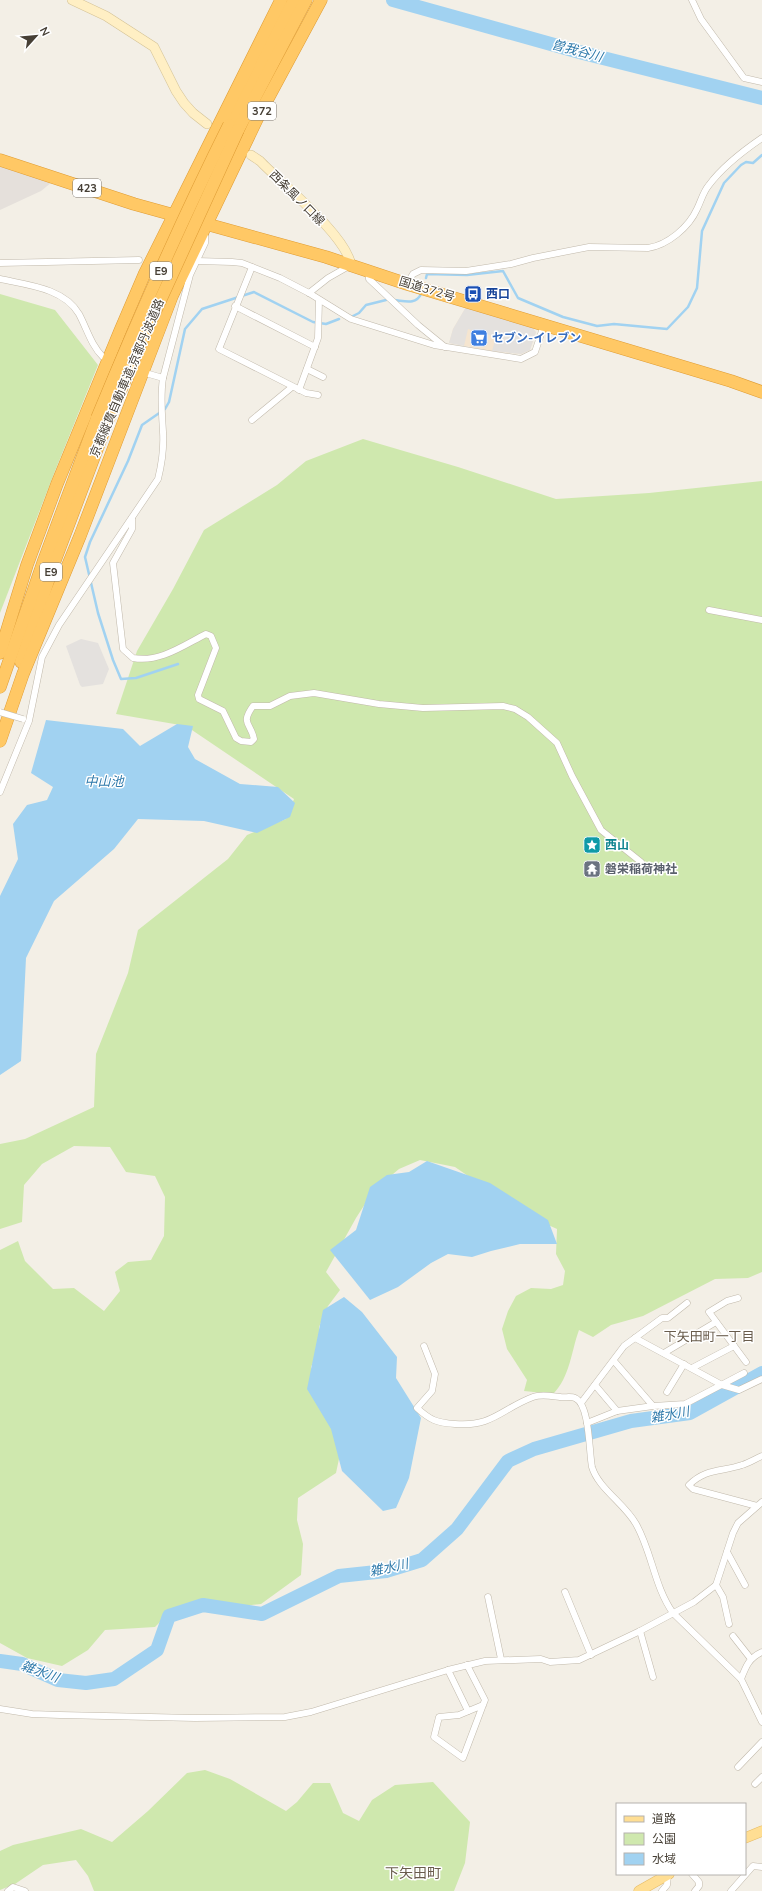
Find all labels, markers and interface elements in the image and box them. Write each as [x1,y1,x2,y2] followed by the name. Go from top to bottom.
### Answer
[16,16,56,56] north arrow
[36,25,53,39] text: N
[550,36,606,67] water label: 曽我谷川
[248,102,276,120] road number: 372
[266,167,328,229] street label: 西条風ノ口線
[73,179,101,197] road number: 423
[150,262,172,280] road number: E9
[397,273,457,305] street label: 国道372号
[463,284,483,304] bus stop icon: 西口
[486,286,510,302] place label: 西口
[86,296,168,460] street label: 京都縦貫自動車道;京都丹波道路
[469,328,489,348] supermarket icon: セブン-イレブン
[492,330,581,346] place label: セブン-イレブン
[40,563,62,581] road number: E9
[84,773,125,791] water label: 中山池
[582,835,602,855] place icon: 西山
[605,837,629,853] place label: 西山
[582,859,602,879] temple icon: 磐栄稲荷神社
[605,861,677,877] place label: 磐栄稲荷神社
[663,1328,755,1346] district label: 下矢田町一丁目
[649,1402,693,1427] water label: 雑水川
[368,1555,412,1581] water label: 雑水川
[19,1657,63,1688] water label: 雑水川
[616,1803,746,1875] legend
[652,1811,676,1827] text: 道路
[652,1831,676,1847] text: 公園
[652,1851,676,1867] text: 水域
[385,1864,441,1883] district label: 下矢田町

